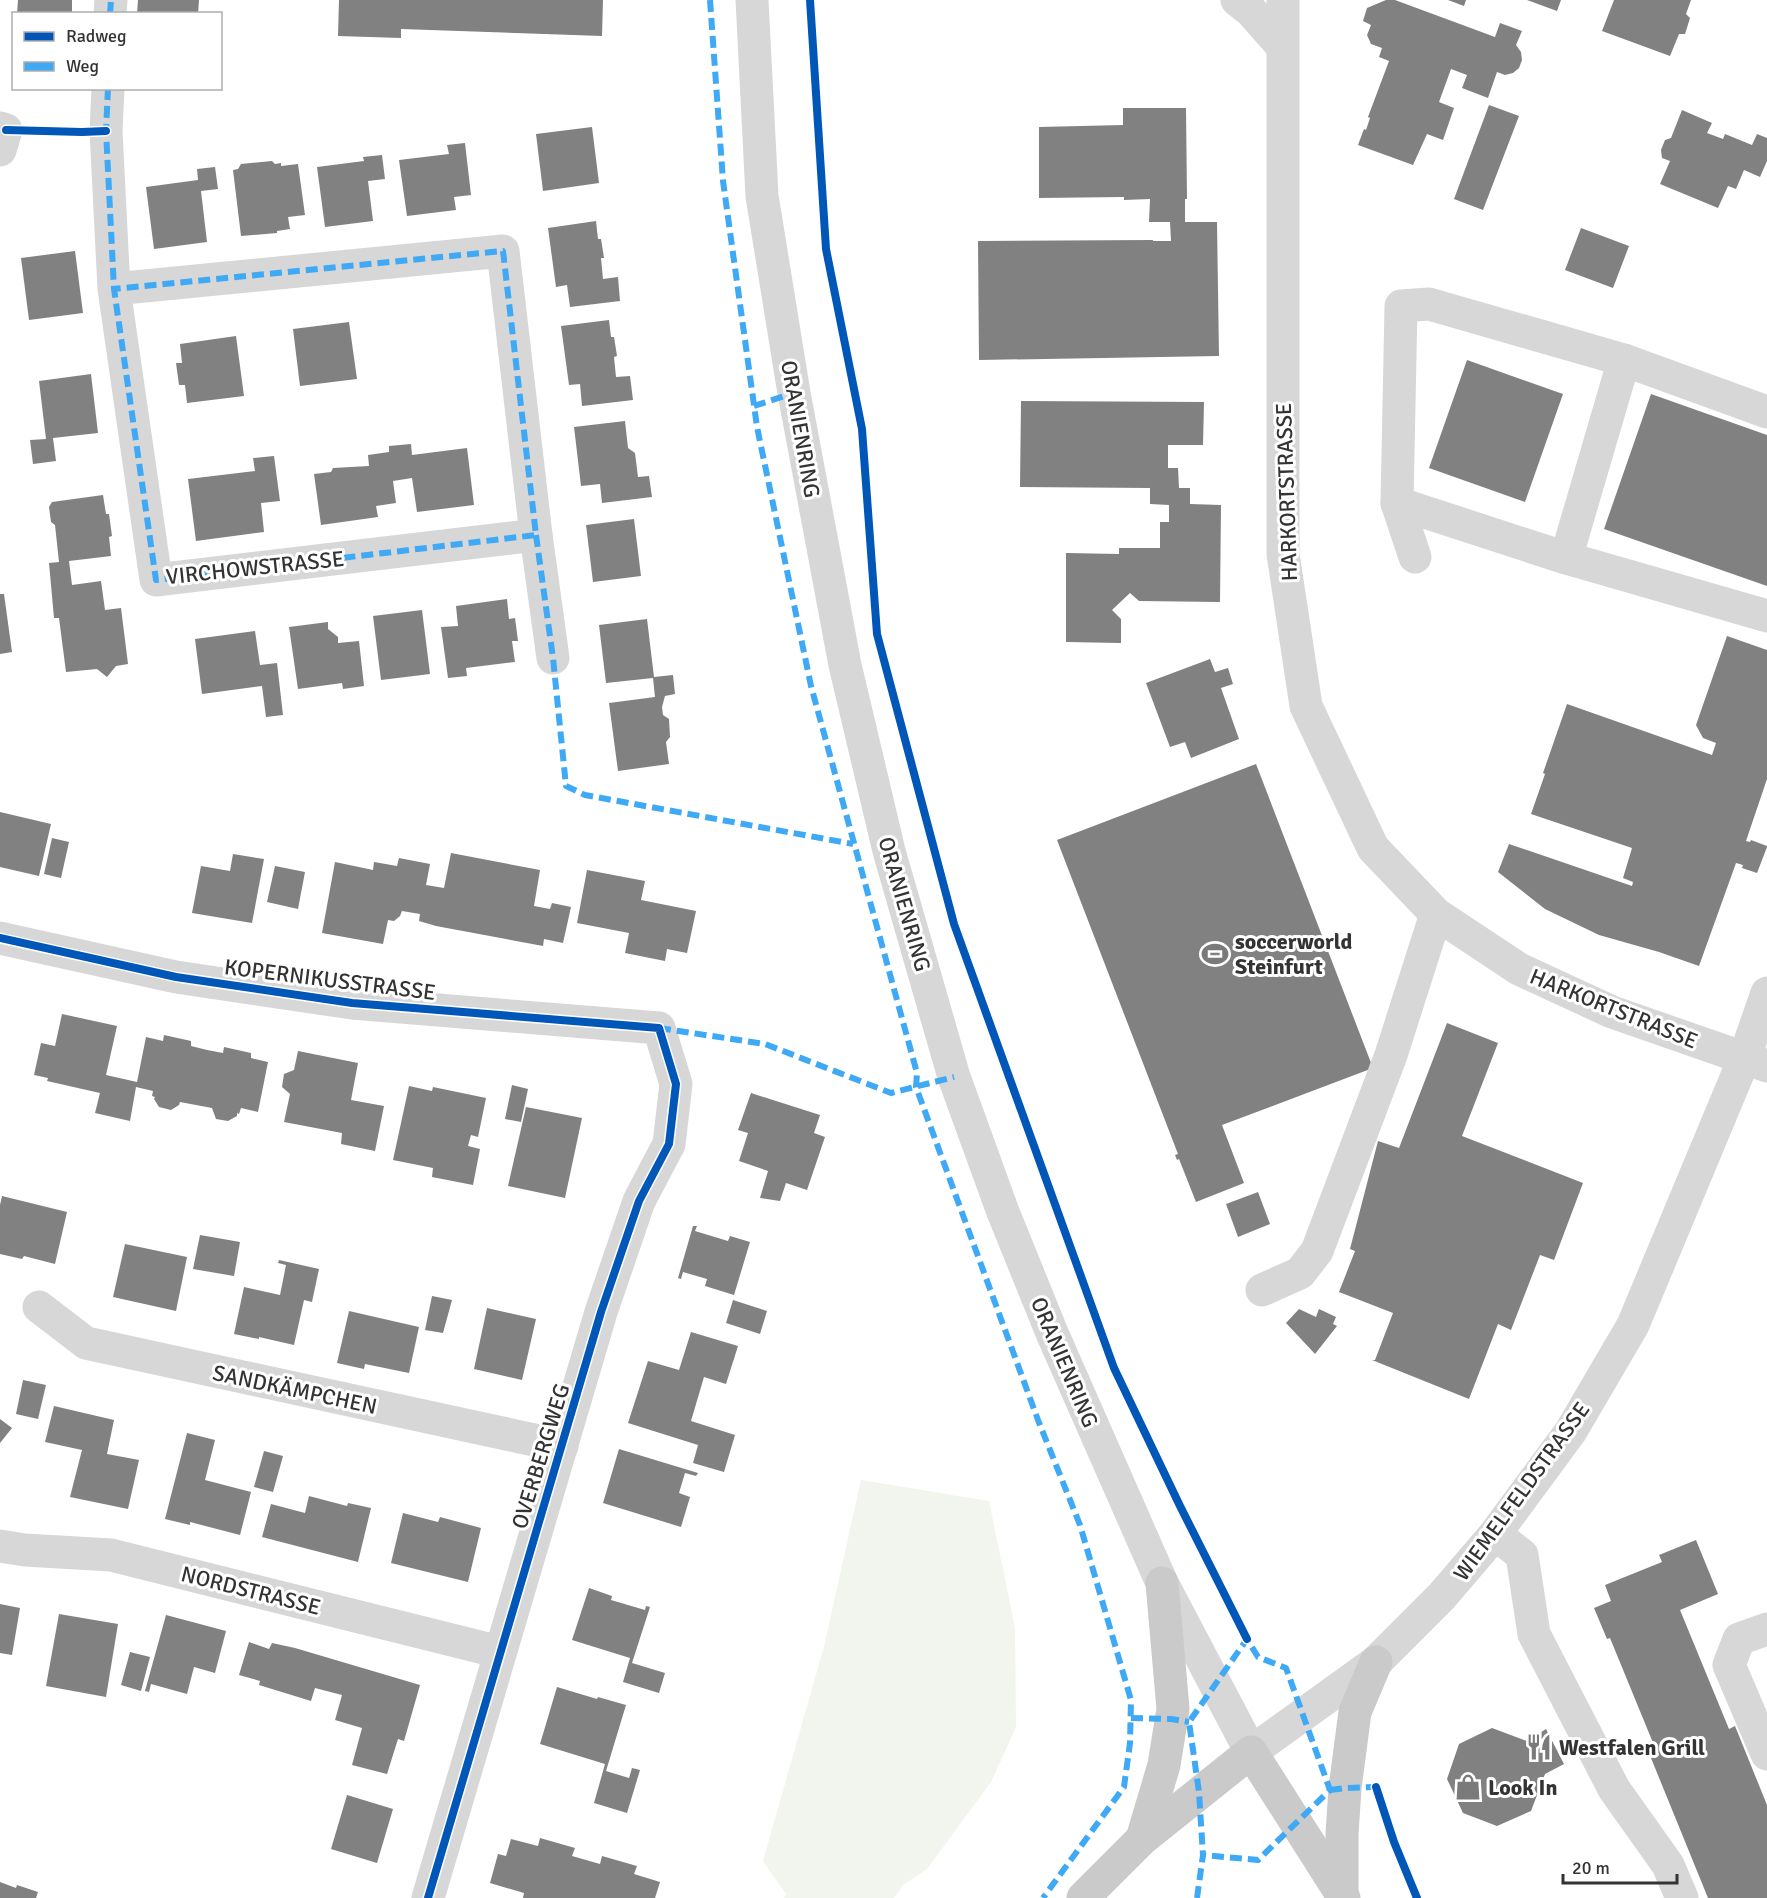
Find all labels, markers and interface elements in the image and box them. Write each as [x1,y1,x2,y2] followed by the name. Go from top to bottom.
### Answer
[12,12,222,90] legend
[66,25,127,47] text: Radweg
[66,55,99,77] text: Weg
[775,358,826,500] street label: ORANIENRING
[1270,402,1303,582] street label: HARKORTSTRASSE
[165,545,345,590] street label: VIRCHOWSTRASSE
[872,834,937,975] street label: ORANIENRING
[1235,928,1353,980] place label: soccerworld Steinfurt
[1200,939,1230,969] sports icon: soccerworld Steinfurt
[223,953,437,1006] street label: KOPERNIKUSSTRASSE
[1526,962,1702,1054] street label: HARKORTSTRASSE
[1025,1293,1104,1431] street label: ORANIENRING
[210,1359,379,1420] street label: SANDKÄMPCHEN
[506,1380,575,1532] street label: OVERBERGWEG
[1447,1397,1595,1586] street label: WIEMELFELDSTRASSE
[178,1560,323,1621] street label: NORDSTRASSE
[1524,1732,1554,1762] restaurant icon: Westfalen Grill
[1559,1734,1705,1761] place label: Westfalen Grill
[1453,1772,1483,1802] shop icon: Look In
[1488,1774,1558,1801] place label: Look In
[1563,1847,1677,1885] scale bar
[1572,1857,1610,1879] text: 20 m

